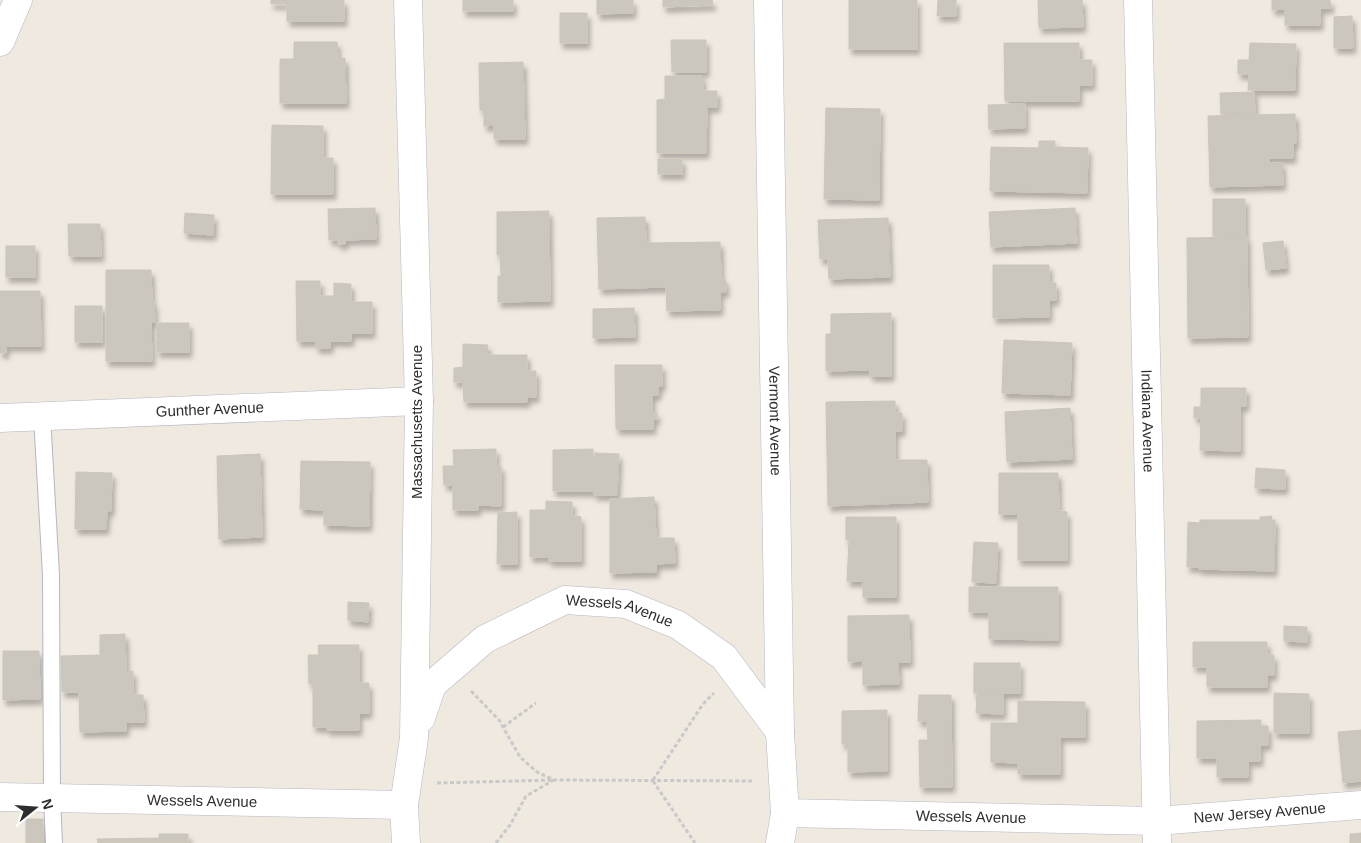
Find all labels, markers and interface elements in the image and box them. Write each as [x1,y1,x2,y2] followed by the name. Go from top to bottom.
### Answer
[408,345,425,499] street label: Massachusetts Avenue
[766,366,785,476] street label: Vermont Avenue
[1138,369,1158,473] street label: Indiana Avenue
[155,398,264,420] street label: Gunther Avenue
[565,591,676,630] street label: Wessels Avenue
[10,783,60,833] north arrow
[147,791,257,810] street label: Wessels Avenue
[38,797,57,811] text: N
[1193,799,1326,826] street label: New Jersey Avenue
[916,807,1026,826] street label: Wessels Avenue

